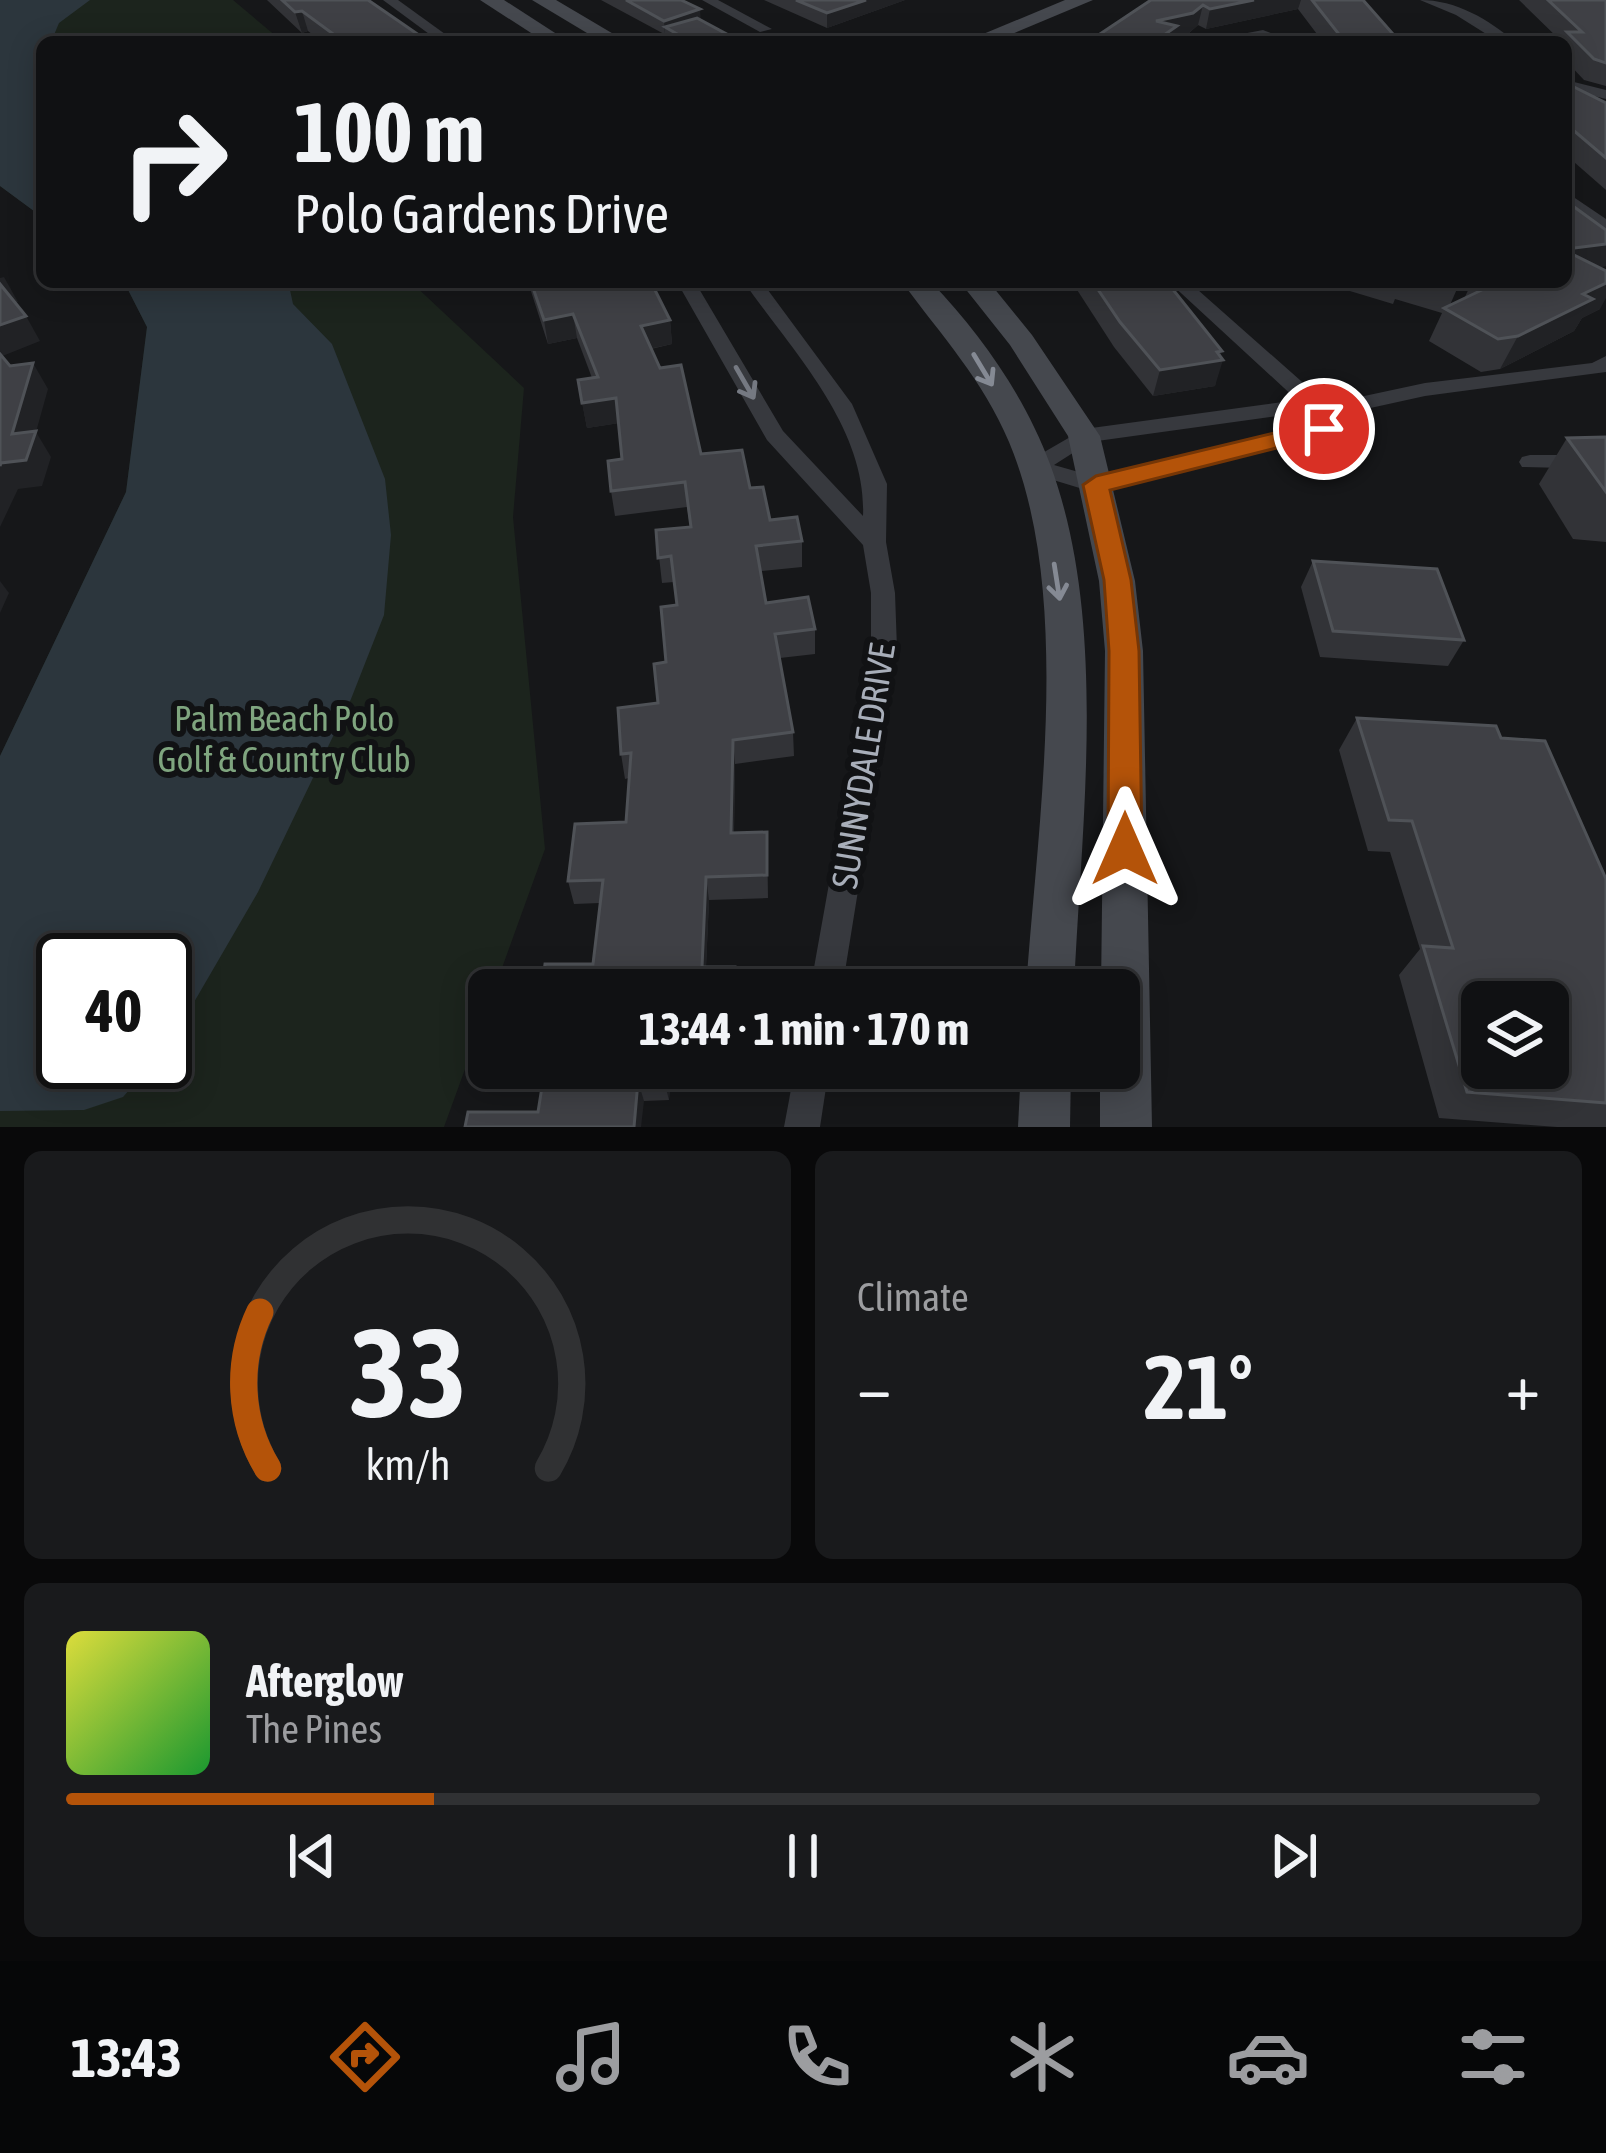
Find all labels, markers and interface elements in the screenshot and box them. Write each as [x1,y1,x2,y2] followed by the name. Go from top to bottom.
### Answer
[96,84,252,240] icon: right
[294,84,484,180] text: 100 m
[294,183,669,244] text: Polo Gardens Drive
[971,352,995,386] one-way arrow
[733,365,757,400] one-way arrow
[1273,378,1375,480] pin
[1291,396,1357,462] icon: arrive
[1046,562,1069,601] one-way arrow
[823,641,903,891] street label: SUNNYDALE DRIVE
[158,697,410,780] park label: Palm Beach Polo Golf & Country Club
[1062,786,1188,912] position arrow
[36,933,192,1089] speed limit sign: 40
[1461,981,1569,1089] map controls
[1461,981,1569,1089] button: layers
[639,1003,969,1055] text: 13:44 · 1 min · 170 m
[857,1275,969,1319] text: Climate
[349,1300,466,1443] text: 33
[1144,1335,1253,1438] text: 21°
[857,1348,891,1424] text: −
[1506,1348,1540,1424] text: +
[365,1440,450,1489] text: km/h
[246,1655,404,1707] text: Afterglow
[246,1707,382,1751] text: The Pines
[279,1823,345,1889] icon: previous
[770,1823,836,1889] icon: pause
[1261,1823,1327,1889] icon: next
[323,2015,407,2099] icon: directions
[549,2015,633,2099] icon: music
[775,2015,859,2099] icon: phone
[1000,2015,1084,2099] icon: climate
[1226,2015,1310,2099] icon: car
[1451,2015,1535,2099] icon: filters
[71,2027,182,2088] text: 13:43

